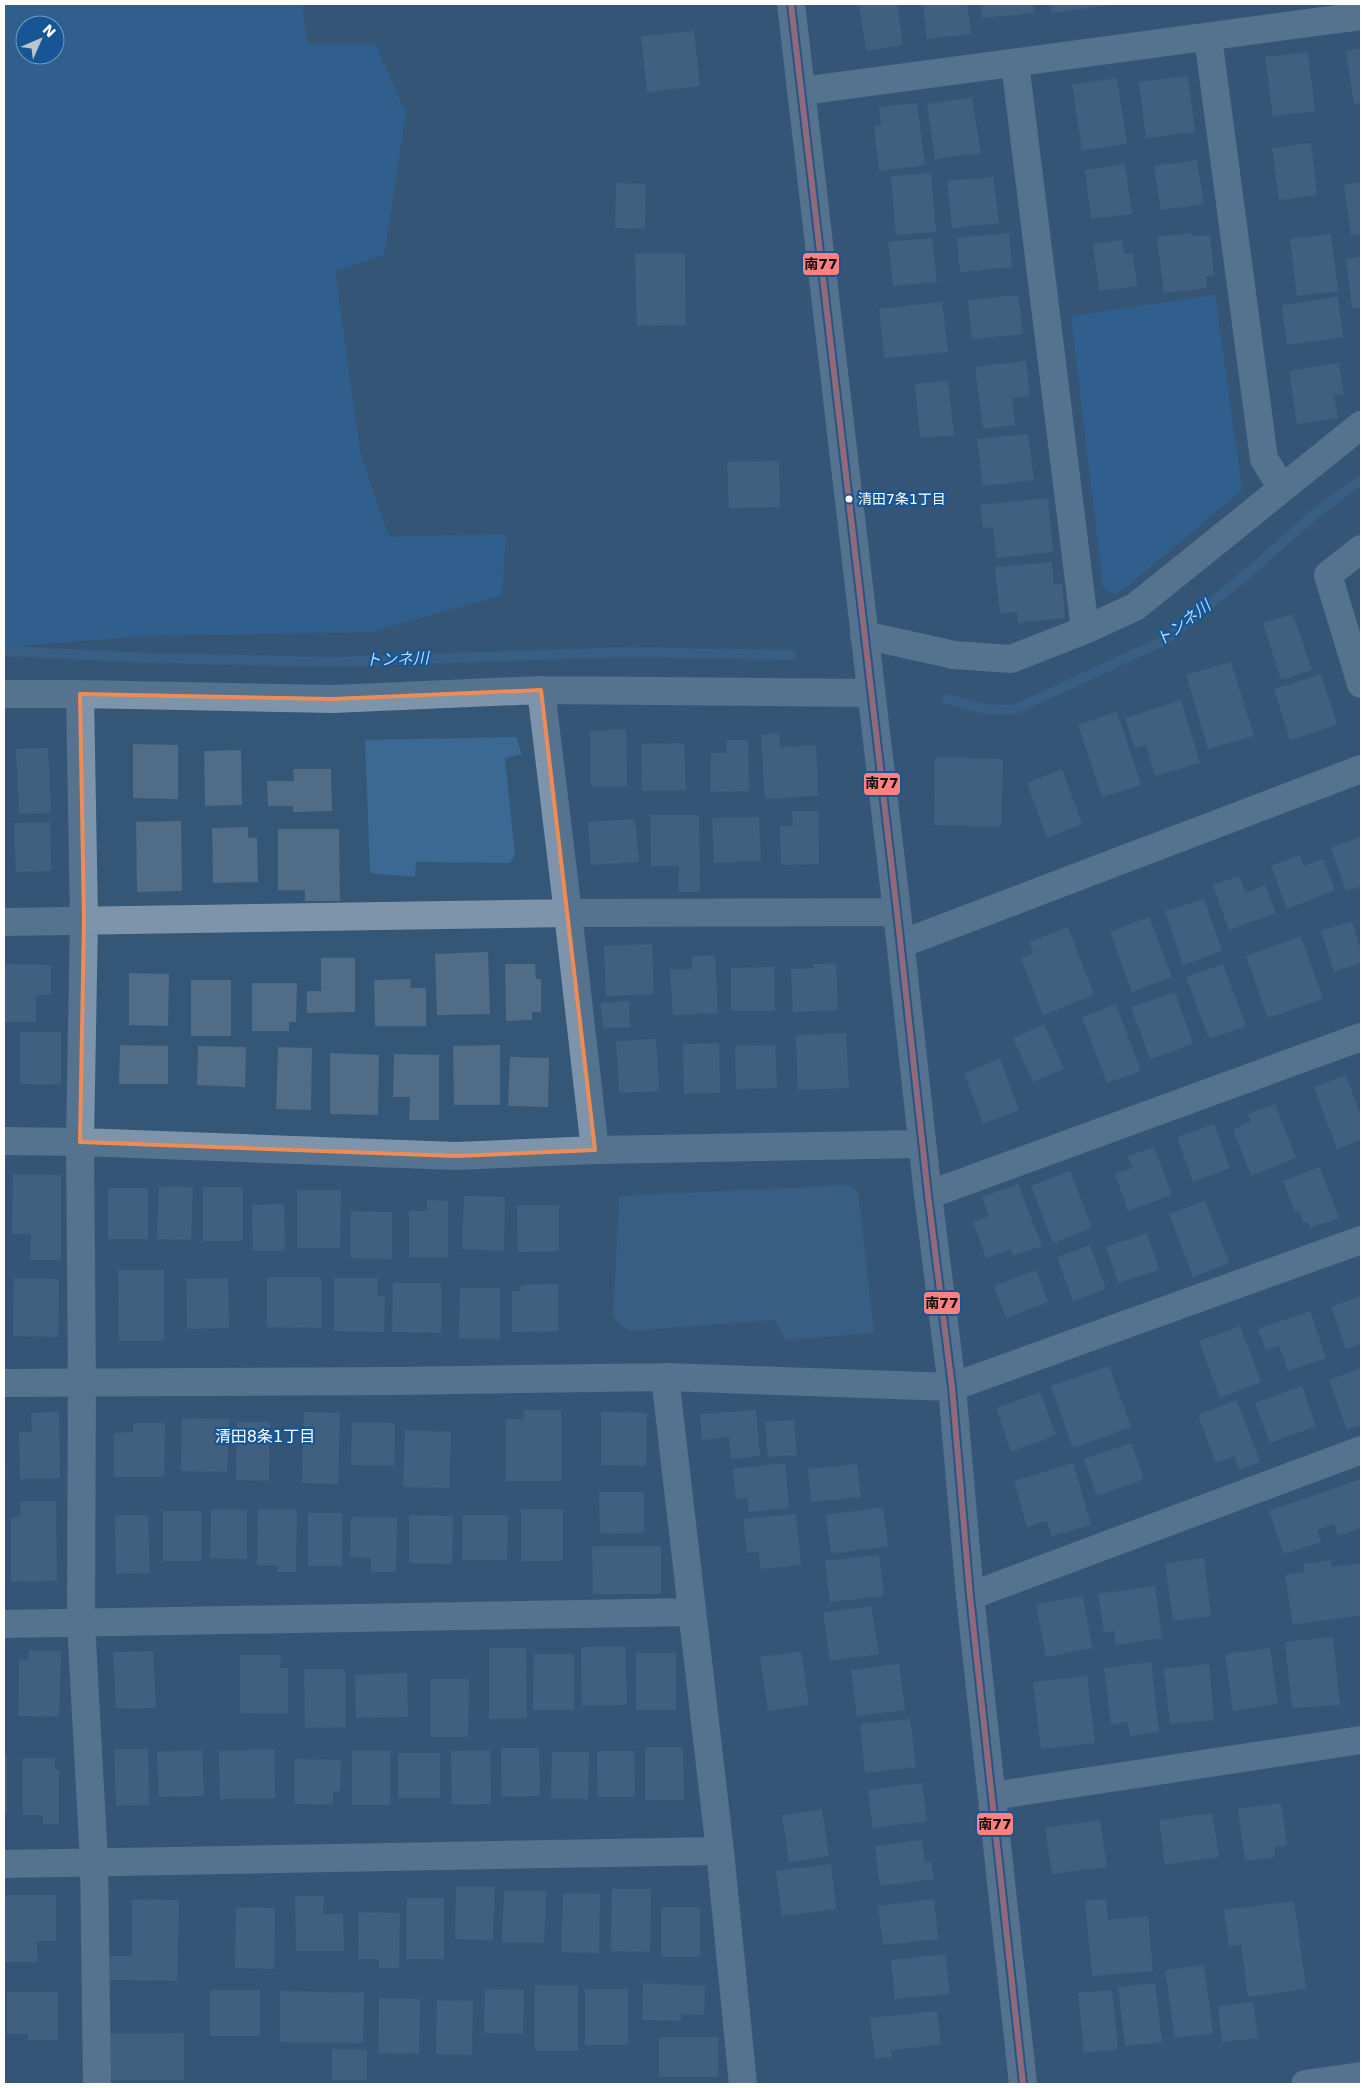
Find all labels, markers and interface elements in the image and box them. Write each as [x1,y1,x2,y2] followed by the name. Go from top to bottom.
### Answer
[15,15,65,65] north arrow
[39,21,59,41] text: N
[802,252,840,276] line badge: 南77
[804,256,838,272] text: 南77
[858,491,946,507] place label: 清田7条1丁目
[844,494,854,504] marker: 清田7条1丁目
[1152,595,1216,650] water label: トンネ川
[365,648,431,670] water label: トンネ川
[863,772,901,796] line badge: 南77
[865,775,899,791] text: 南77
[923,1291,961,1315] line badge: 南77
[925,1295,959,1311] text: 南77
[215,1427,315,1446] district label: 清田8条1丁目
[976,1812,1014,1836] line badge: 南77
[978,1816,1012,1832] text: 南77

